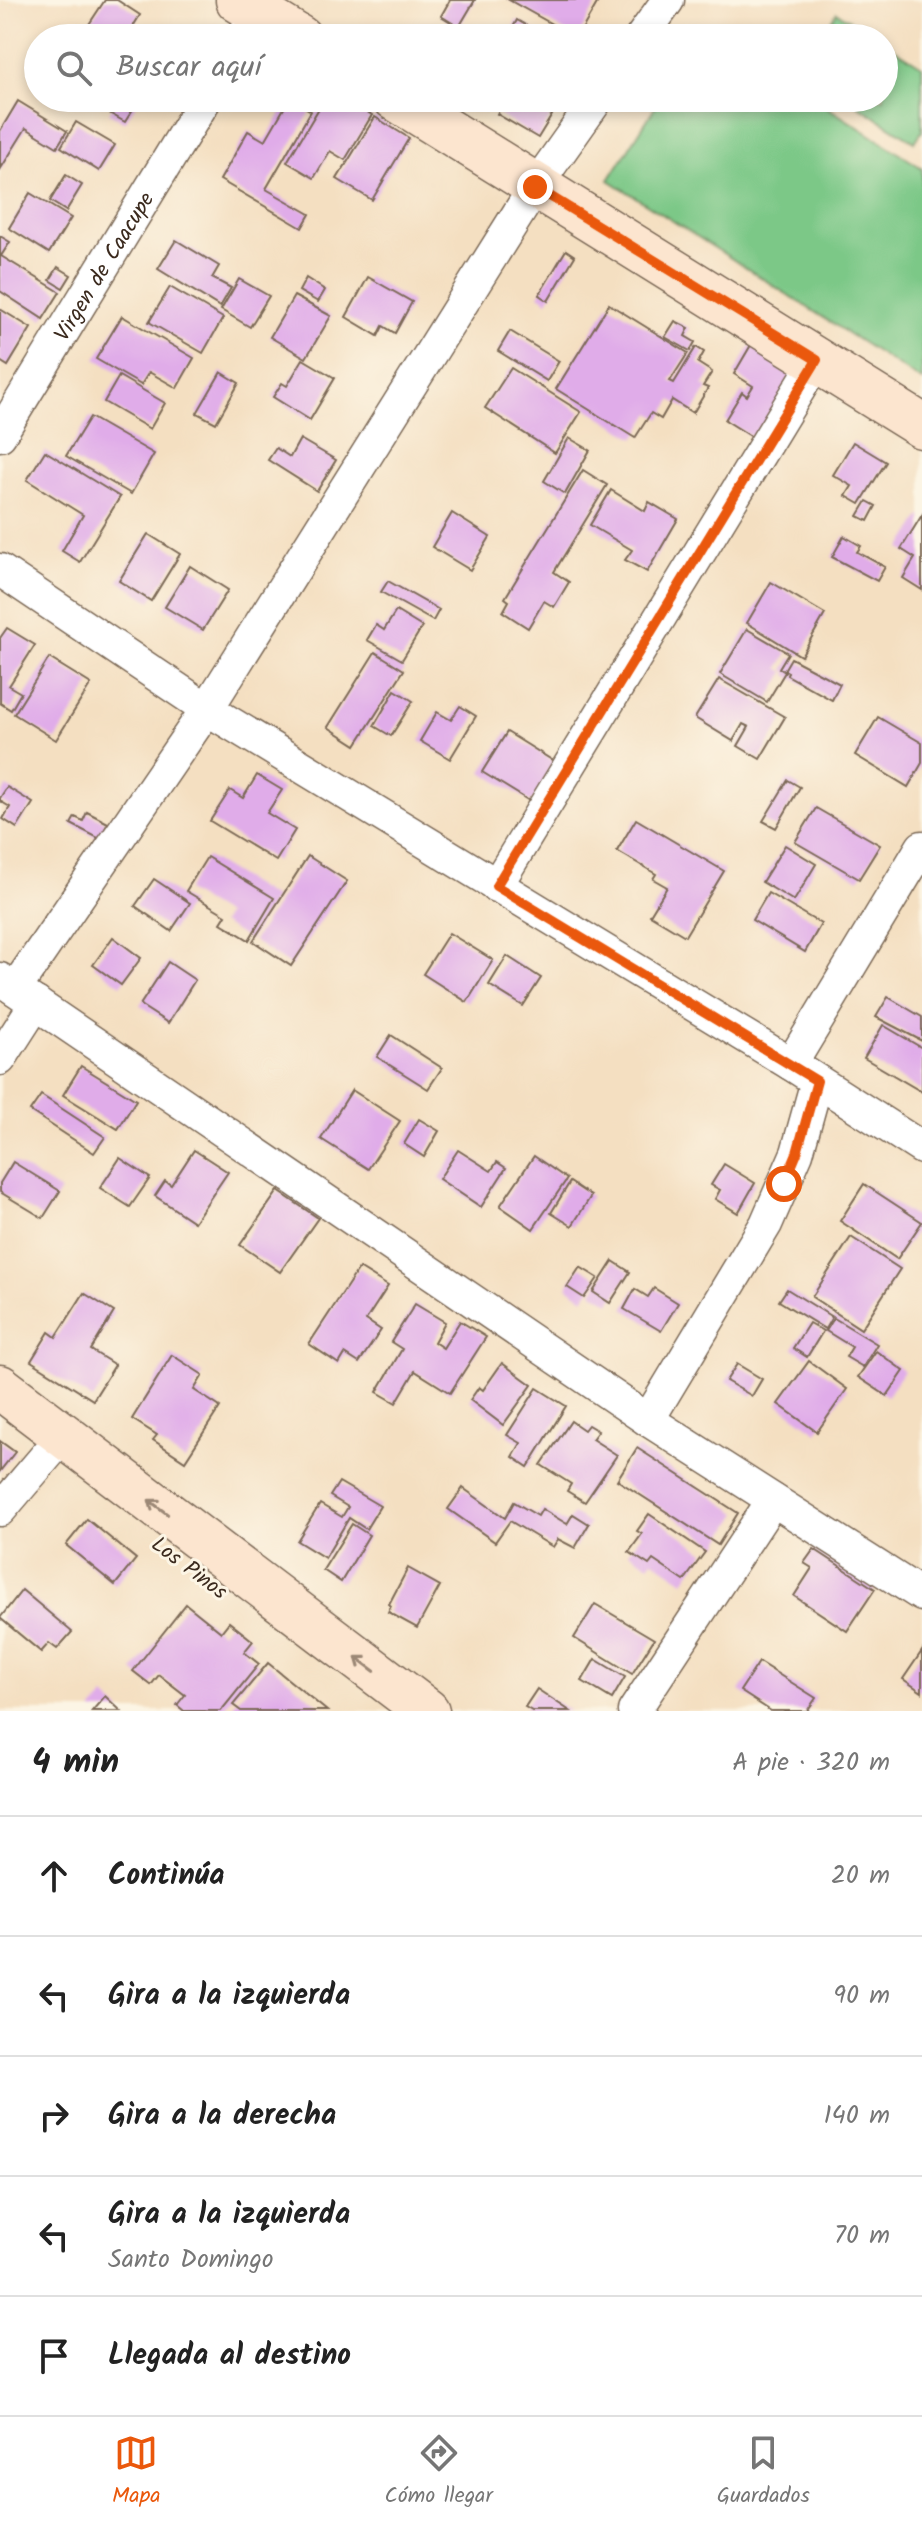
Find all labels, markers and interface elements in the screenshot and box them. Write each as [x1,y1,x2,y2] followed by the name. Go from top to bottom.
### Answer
[24,24,898,112] search box
[116,44,262,92] text: Buscar aquí
[52,46,96,90] icon: search
[517,169,553,205] route end
[46,186,165,349] street label: Virgen de Caacupe
[766,1166,802,1202] route start
[148,1498,169,1515] one-way arrow
[143,1528,235,1610] street label: Los Pinos
[355,1655,376,1672] one-way arrow
[32,1736,119,1790] text: 4 min
[732,1742,890,1784] text: A pie · 320 m
[108,1852,224,1900] text: Continúa
[32,1854,76,1898] icon: ahead
[831,1855,890,1897] text: 20 m
[108,1972,350,2020] text: Gira a la izquierda
[32,1974,76,2018] icon: left
[833,1975,890,2017] text: 90 m
[108,2092,336,2140] text: Gira a la derecha
[32,2094,76,2138] icon: right
[823,2095,890,2137] text: 140 m
[108,2191,350,2239] text: Gira a la izquierda
[32,2214,76,2258] icon: left
[834,2215,890,2257] text: 70 m
[108,2239,274,2281] text: Santo Domingo
[108,2332,351,2380] text: Llegada al destino
[32,2334,76,2378] icon: arrive
[112,2431,161,2514] tab: Mapa
[385,2431,493,2514] tab: Cómo llegar
[717,2431,810,2514] tab: Guardados

